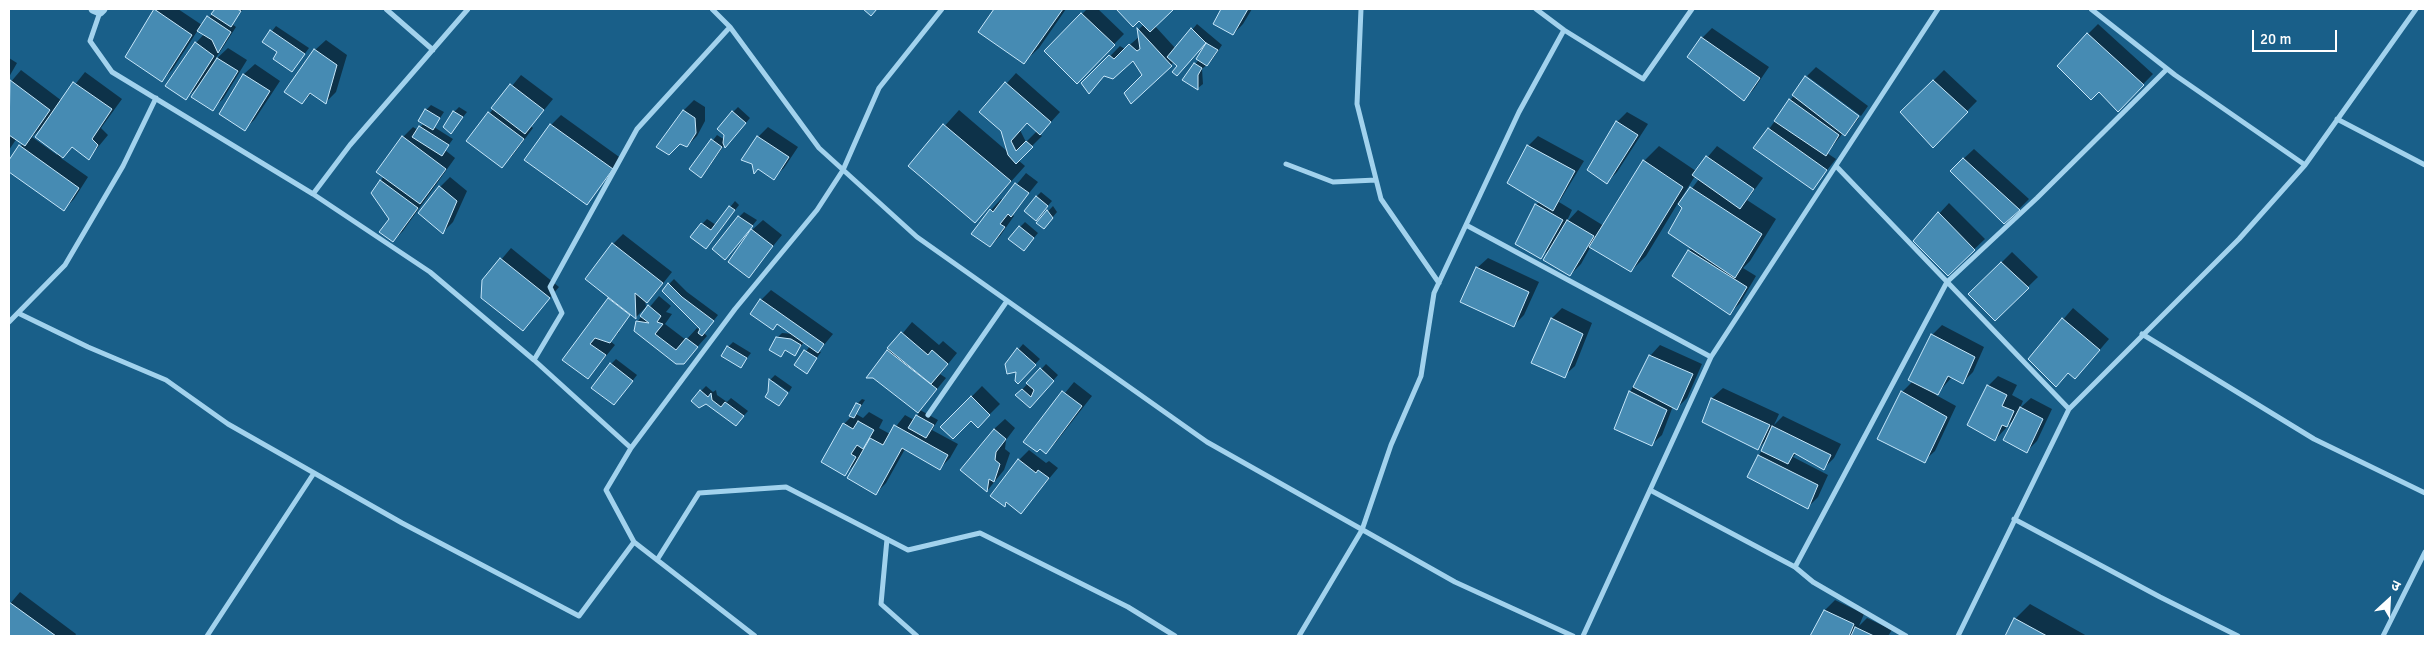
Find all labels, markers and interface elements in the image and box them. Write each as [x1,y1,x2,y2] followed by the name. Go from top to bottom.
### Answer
[2254,20,2339,52] scale bar
[2260,30,2291,48] text: 20 m
[2364,575,2414,625] north arrow
[2388,577,2403,595] text: उ

